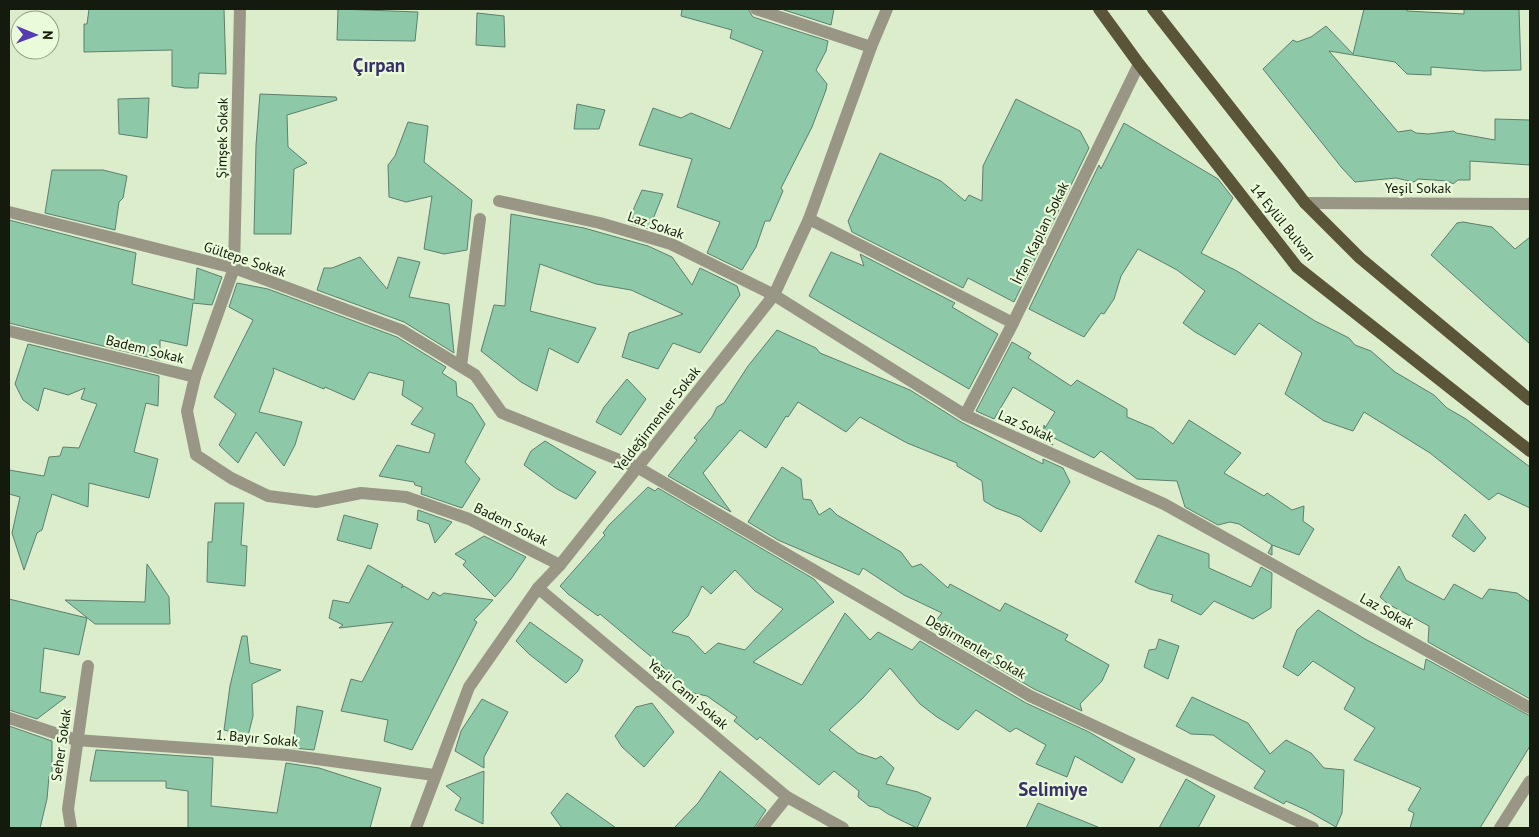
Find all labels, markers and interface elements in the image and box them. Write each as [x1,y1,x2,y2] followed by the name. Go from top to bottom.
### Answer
[10,10,60,60] north arrow
[39,30,57,40] text: N
[353,53,405,77] district label: Çırpan
[212,97,232,179] street label: Şimşek Sokak
[1007,178,1073,287] street label: İrfan Kaplan Sokak
[1385,179,1452,197] street label: Yeşil Sokak
[1246,180,1320,264] street label: 14 Eylül Bulvarı
[625,207,687,243] street label: Laz Sokak
[202,237,289,281] street label: Gültepe Sokak
[104,331,186,367] street label: Badem Sokak
[610,362,704,476] street label: Yeldeğirmenler Sokak
[995,406,1057,446] street label: Laz Sokak
[471,498,551,550] street label: Badem Sokak
[1357,589,1417,633] street label: Laz Sokak
[922,611,1030,683] street label: Değirmenler Sokak
[644,655,732,733] street label: Yeşil Cami Sokak
[47,707,75,782] street label: Seher Sokak
[215,725,299,751] street label: 1. Bayır Sokak
[1018,777,1088,801] district label: Selimiye

